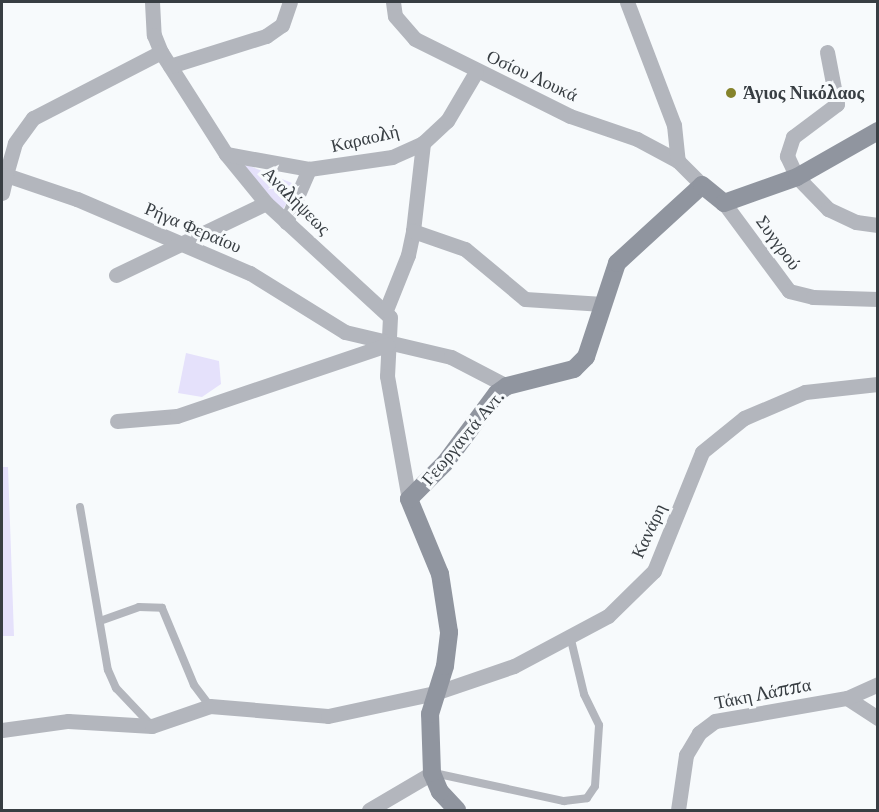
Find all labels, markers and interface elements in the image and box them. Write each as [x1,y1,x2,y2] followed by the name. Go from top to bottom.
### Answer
[483,46,581,106] street label: Οσίου Λουκά
[743,82,864,104] place label: Άγιος Νικόλαος
[724,86,738,100] marker: Άγιος Νικόλαος
[329,121,401,157] street label: Καραολή
[258,163,334,239] street label: Αναλήψεως
[141,198,245,258] street label: Ρήγα Φεραίου
[751,211,805,275] street label: Συγγρού
[417,386,509,490] street label: Γεωργαντά Αντ.
[627,500,671,562] street label: Κανάρη
[713,674,813,714] street label: Τάκη Λάππα

